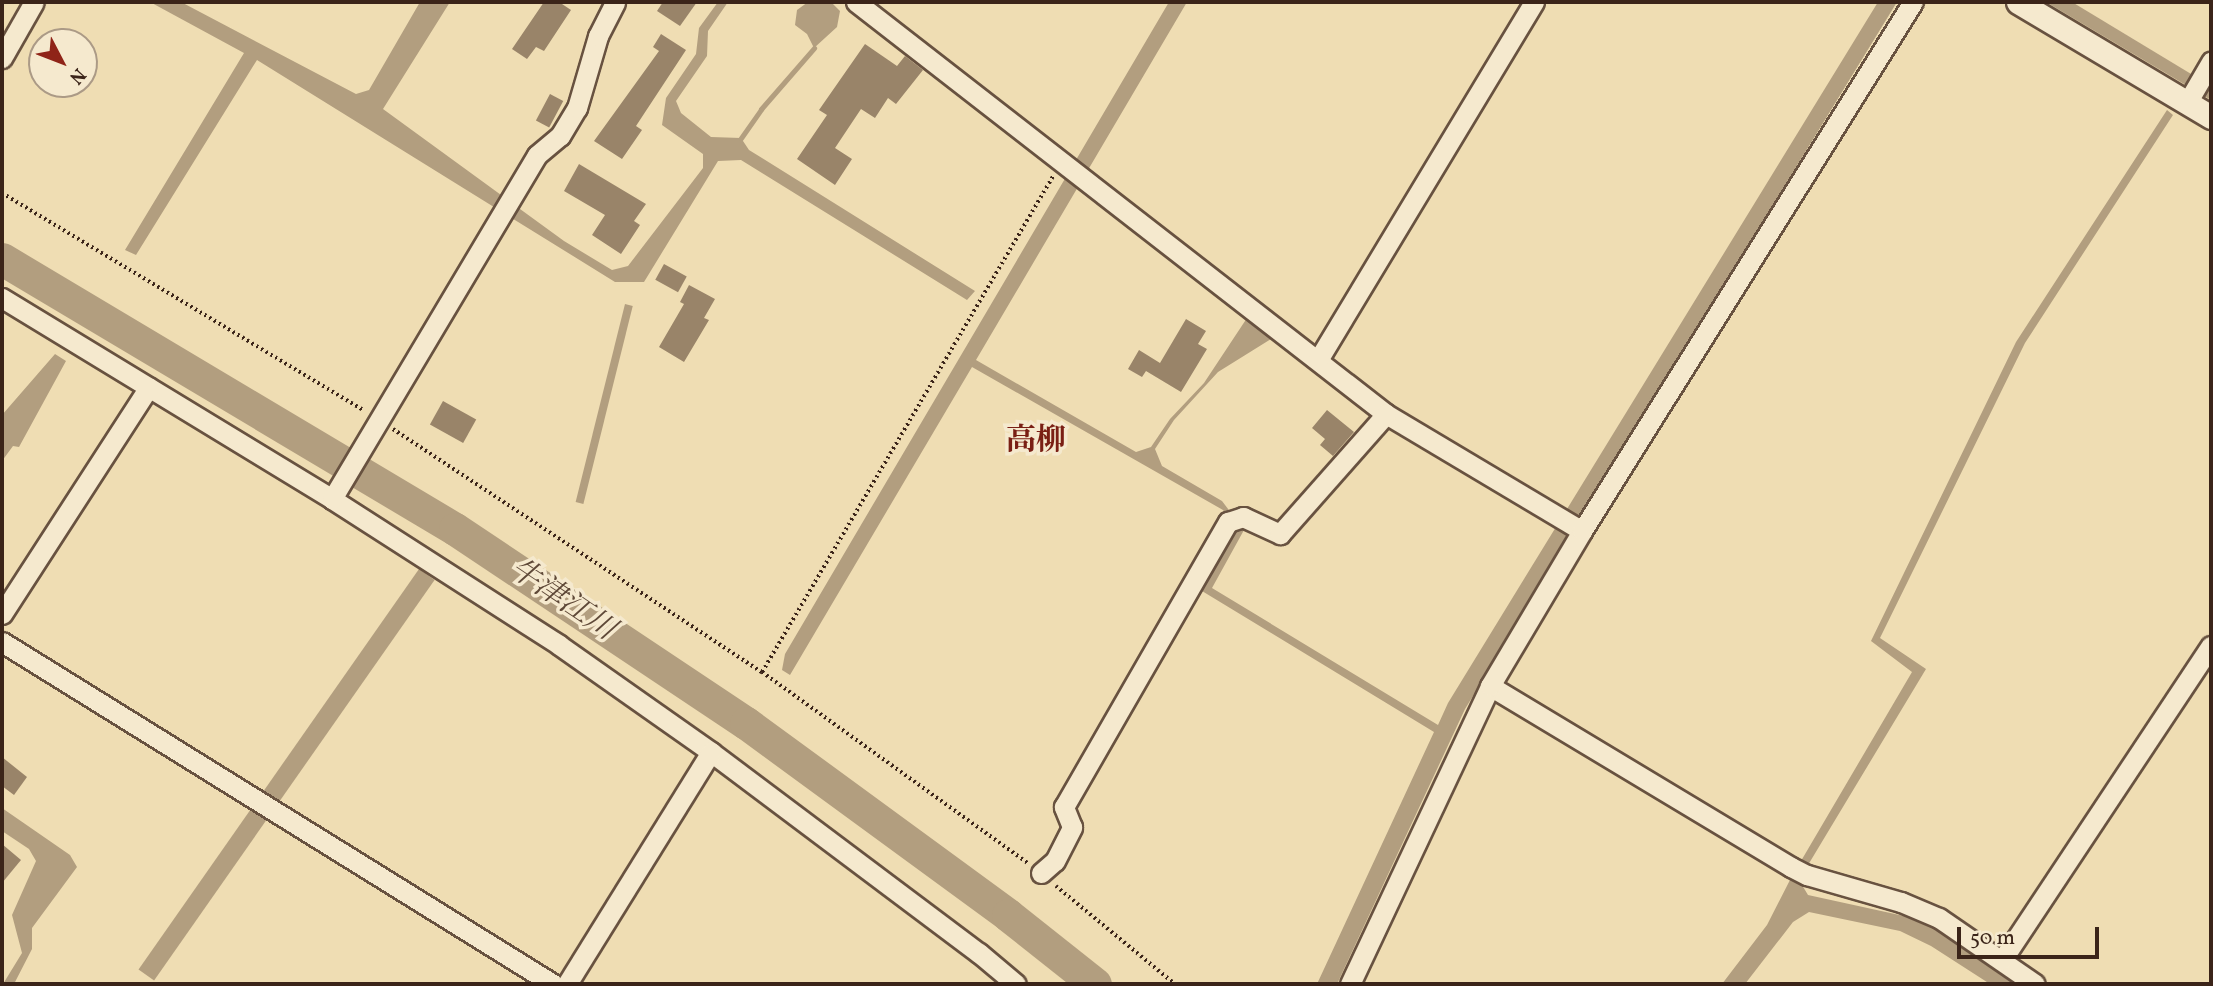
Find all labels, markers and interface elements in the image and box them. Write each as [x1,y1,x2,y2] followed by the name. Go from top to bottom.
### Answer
[28,28,98,98] north arrow
[63,62,91,90] text: N
[1006,423,1066,459] district label: 高柳
[502,552,622,648] water label: 牛津江川
[1961,912,2103,956] scale bar
[1970,924,2015,953] text: 50 m

